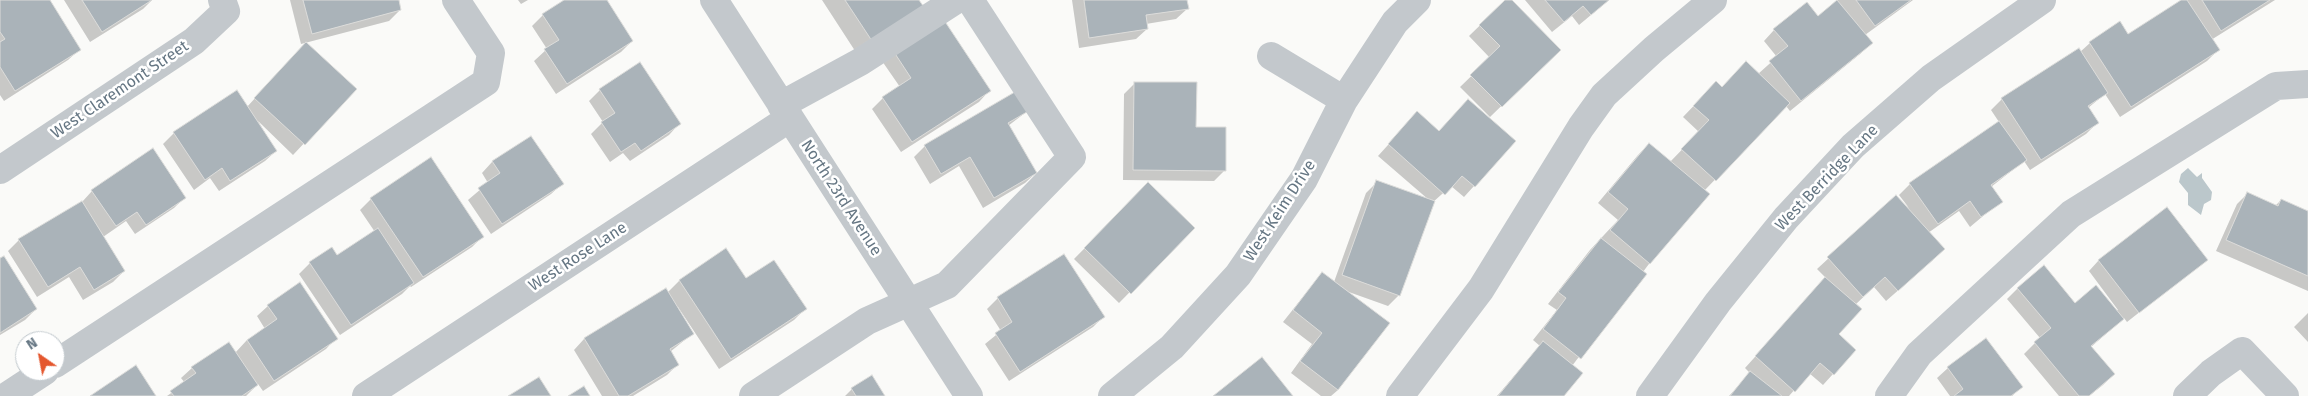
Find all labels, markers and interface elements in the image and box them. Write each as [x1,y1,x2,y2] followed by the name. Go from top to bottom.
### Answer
[48,37,192,143] street label: West Claremont Street
[1772,121,1882,235] street label: West Berridge Lane
[796,136,886,260] street label: North 23rd Avenue
[1240,157,1320,265] street label: West Keim Drive
[525,218,631,296] street label: West Rose Lane
[15,331,65,381] north arrow
[24,334,41,354] text: N

